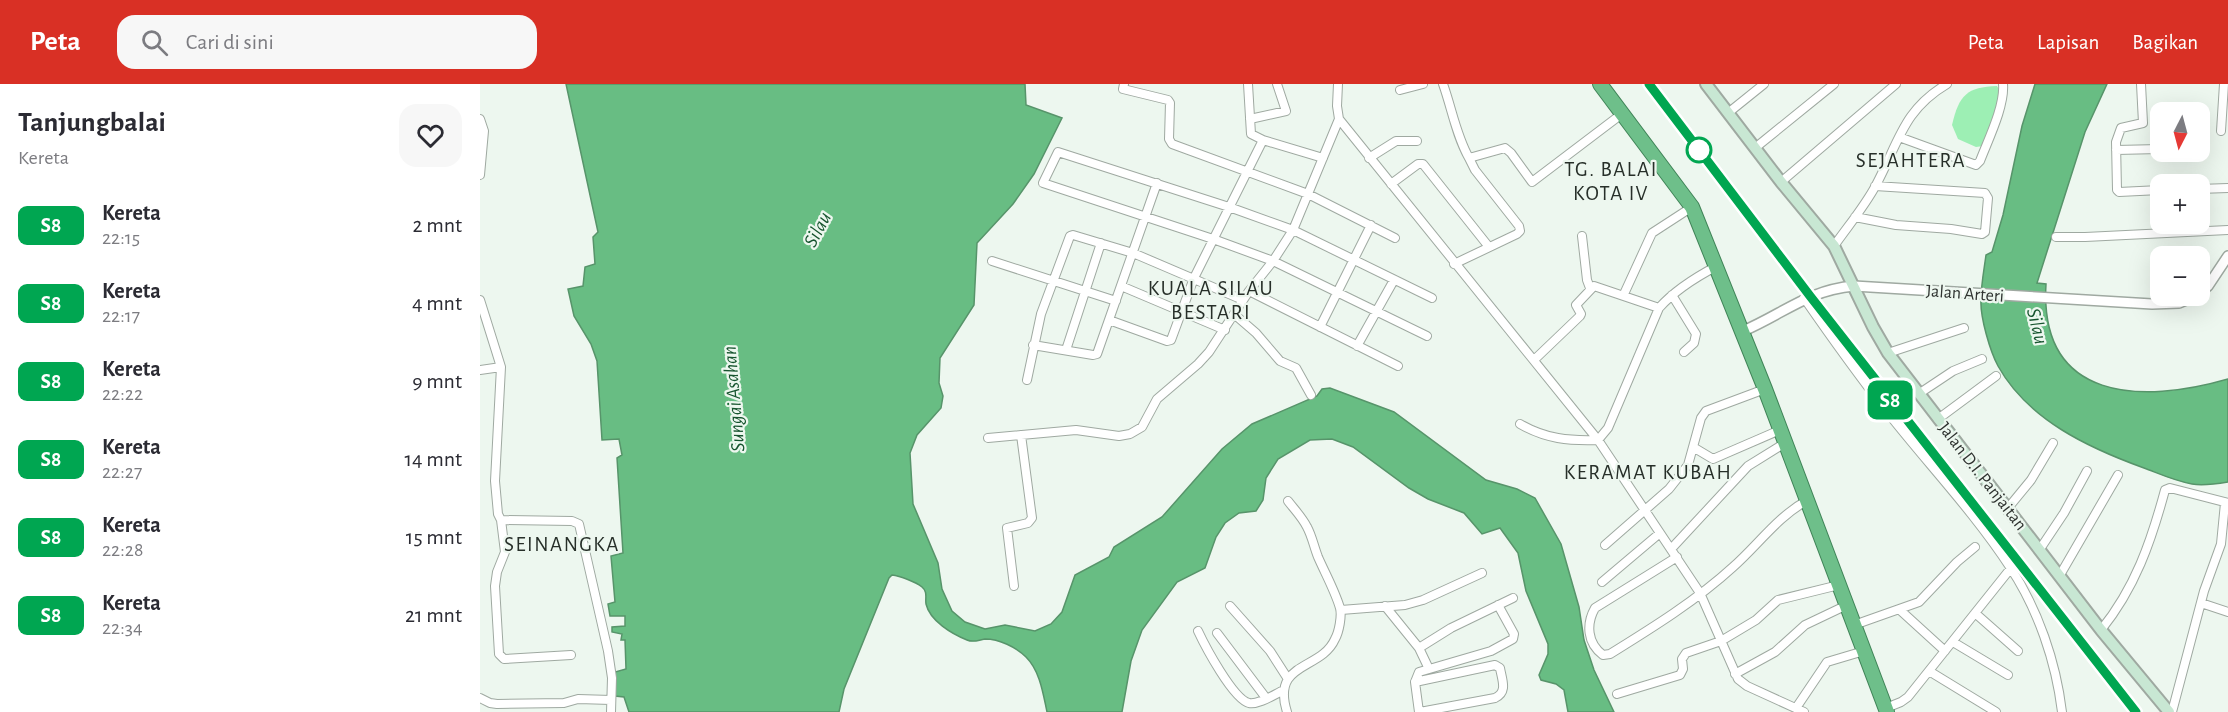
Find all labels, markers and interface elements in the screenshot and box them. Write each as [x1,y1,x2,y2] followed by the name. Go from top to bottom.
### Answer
[117,15,537,69] search box
[138,26,171,59] icon: search
[30,28,81,56] text: Peta
[186,31,274,53] text: Cari di sini
[1968,32,2004,53] text: Peta
[2037,32,2099,53] text: Lapisan
[2132,32,2198,53] text: Bagikan
[2150,102,2210,162] north arrow
[2150,102,2210,306] map controls
[399,104,462,167] button: heart
[18,109,166,137] text: Tanjungbalai
[1686,137,1712,163] unlabelled marker
[18,148,69,168] text: Kereta
[1856,150,1966,171] district label: SEJAHTERA
[1564,159,1658,204] district label: TG. BALAI KOTA IV
[2150,174,2210,234] button: +
[102,202,161,224] text: Kereta
[800,209,835,250] water label: Silau
[413,214,462,236] text: 2 mnt
[41,215,61,236] text: S8
[102,228,140,248] text: 22:15
[2150,246,2210,306] button: −
[1148,278,1274,323] district label: KUALA SILAU BESTARI
[102,280,161,302] text: Kereta
[1925,282,2005,306] street label: Jalan Arteri
[412,292,462,314] text: 4 mnt
[41,293,61,314] text: S8
[102,306,140,326] text: 22:17
[2023,306,2051,346] water label: Silau
[719,345,749,453] water label: Sungai Asahan
[102,358,161,380] text: Kereta
[412,370,462,392] text: 9 mnt
[41,371,61,392] text: S8
[1863,380,1917,420] line badge: S8
[102,384,143,404] text: 22:22
[1880,390,1900,411] text: S8
[1935,419,2030,534] street label: Jalan D.I. Panjaitan
[102,436,161,458] text: Kereta
[404,448,462,470] text: 14 mnt
[41,449,61,470] text: S8
[102,462,142,482] text: 22:27
[1564,462,1732,483] district label: KERAMAT KUBAH
[102,514,161,536] text: Kereta
[406,526,462,548] text: 15 mnt
[41,527,61,548] text: S8
[504,534,620,555] district label: SEINANGKA
[102,540,143,560] text: 22:28
[102,592,161,614] text: Kereta
[405,604,462,626] text: 21 mnt
[41,605,61,626] text: S8
[102,618,143,638] text: 22:34

